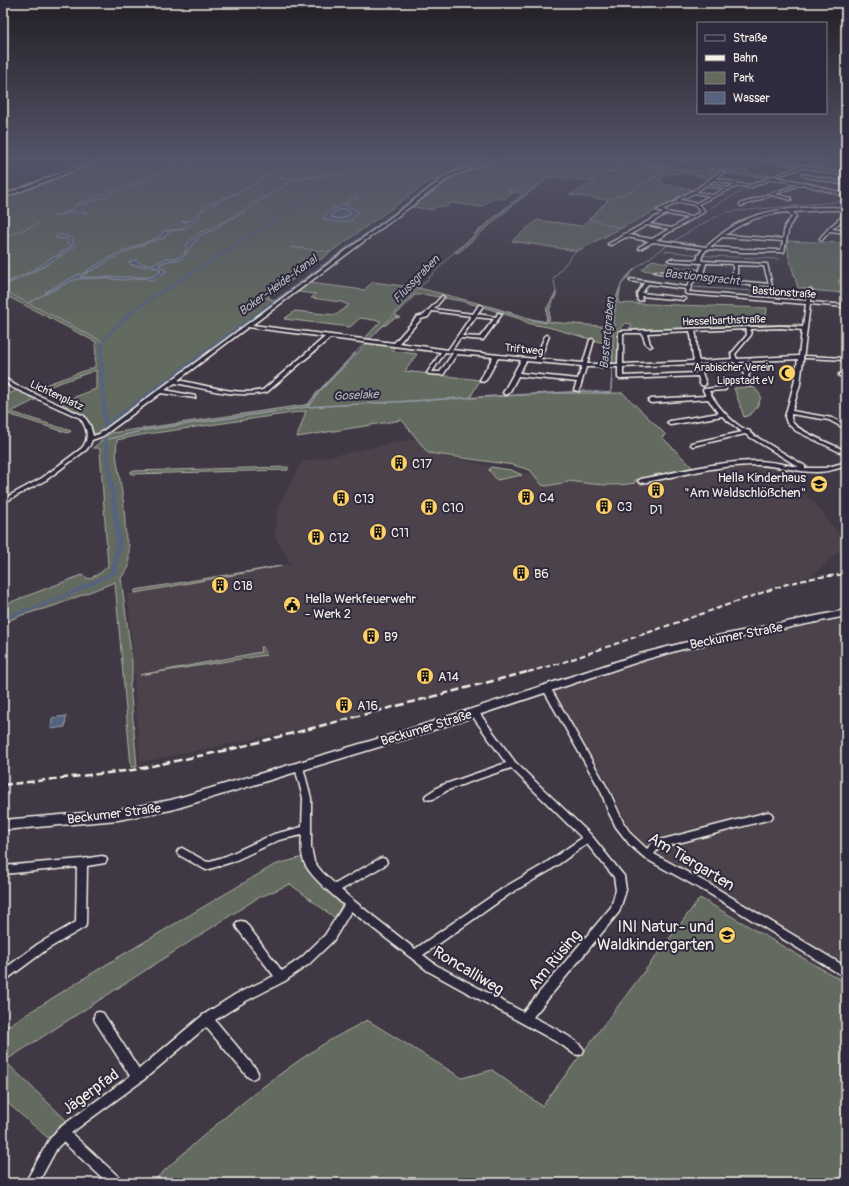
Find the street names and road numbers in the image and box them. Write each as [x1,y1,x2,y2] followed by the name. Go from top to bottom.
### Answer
[751,284,817,301] street label: Bastionstraße
[682,313,767,328] street label: Hesselbarthstraße
[504,341,544,358] street label: Triftweg
[28,377,86,414] street label: Lichtenplatz
[688,619,785,653] street label: Beckumer Straße
[379,706,474,749] street label: Beckumer Straße
[66,800,163,828] street label: Beckumer Straße
[645,828,738,896] street label: Am Tiergarten
[524,926,586,994] street label: Am Rüsing
[429,942,508,1000] street label: Roncalliweg
[58,1064,123,1119] street label: Jägerpfad

